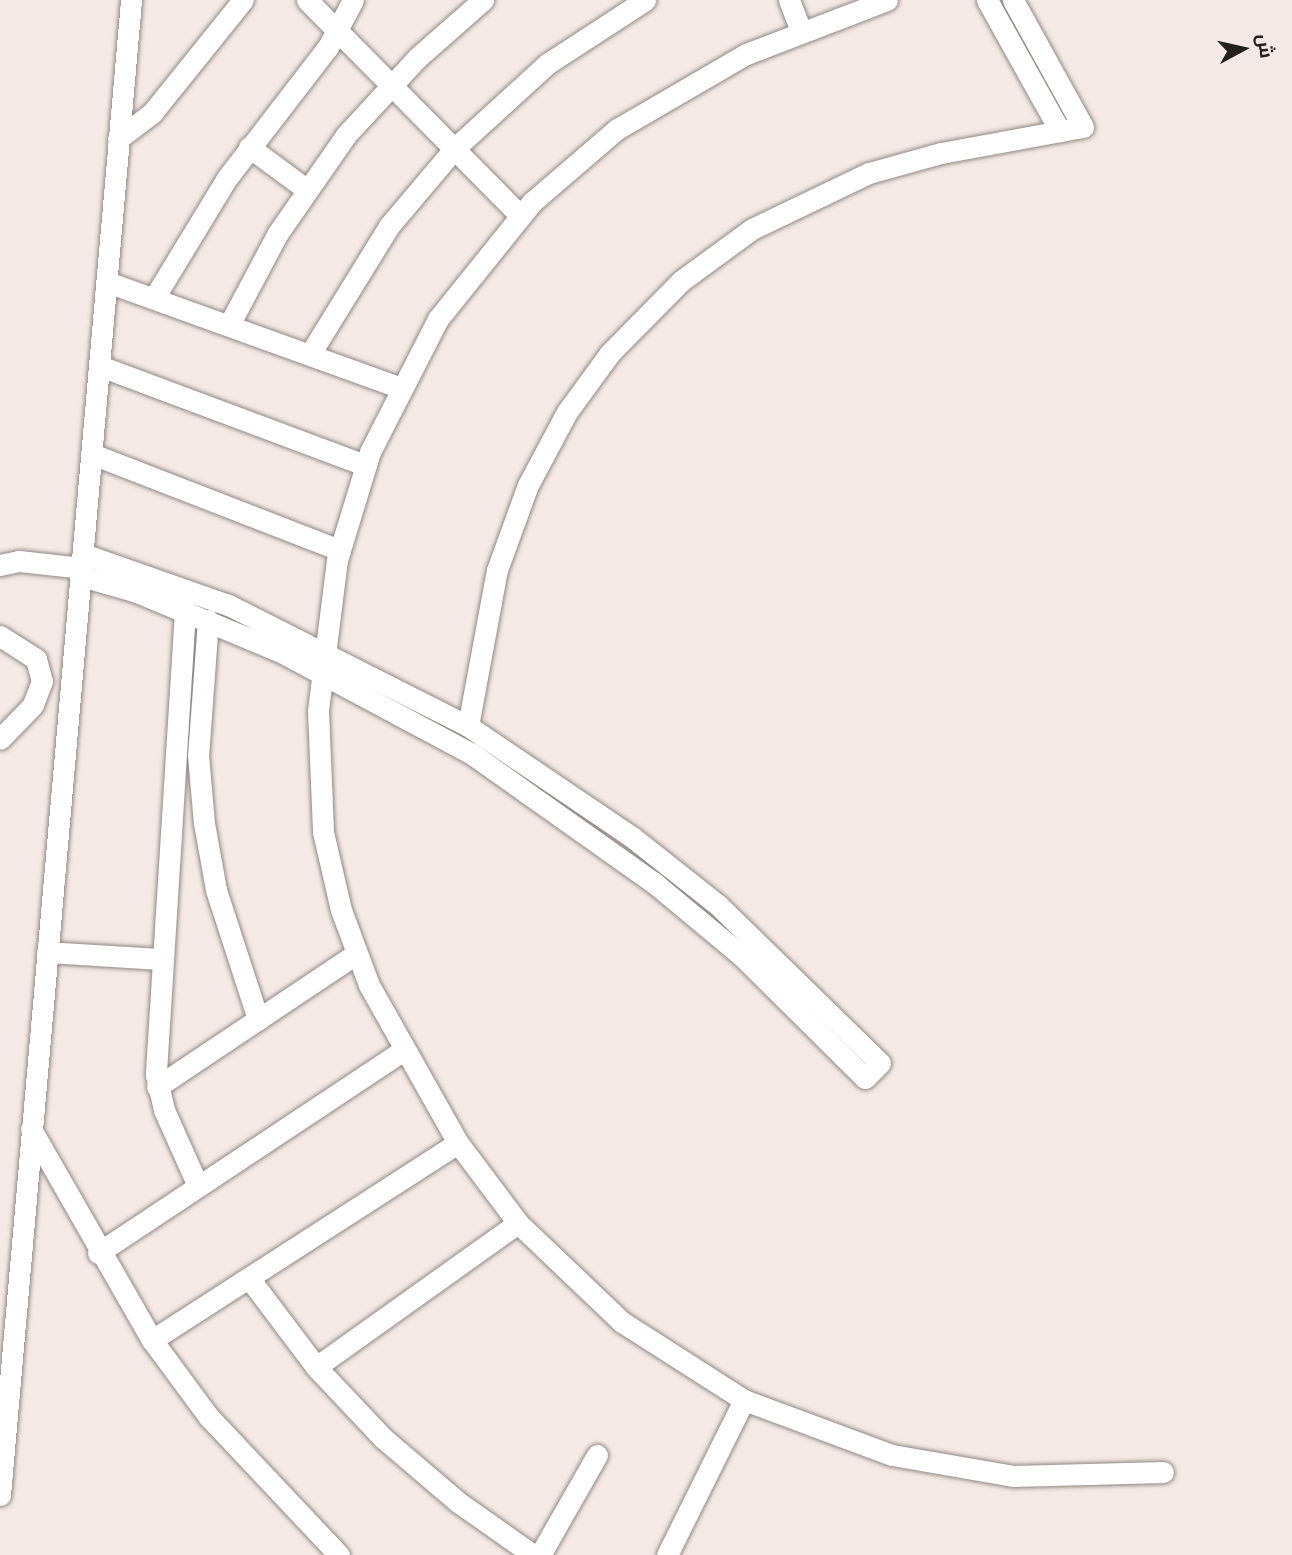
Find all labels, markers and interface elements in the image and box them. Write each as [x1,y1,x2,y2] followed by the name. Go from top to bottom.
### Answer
[1208,14,1278,84] north arrow
[1250,32,1277,60] text: ش

